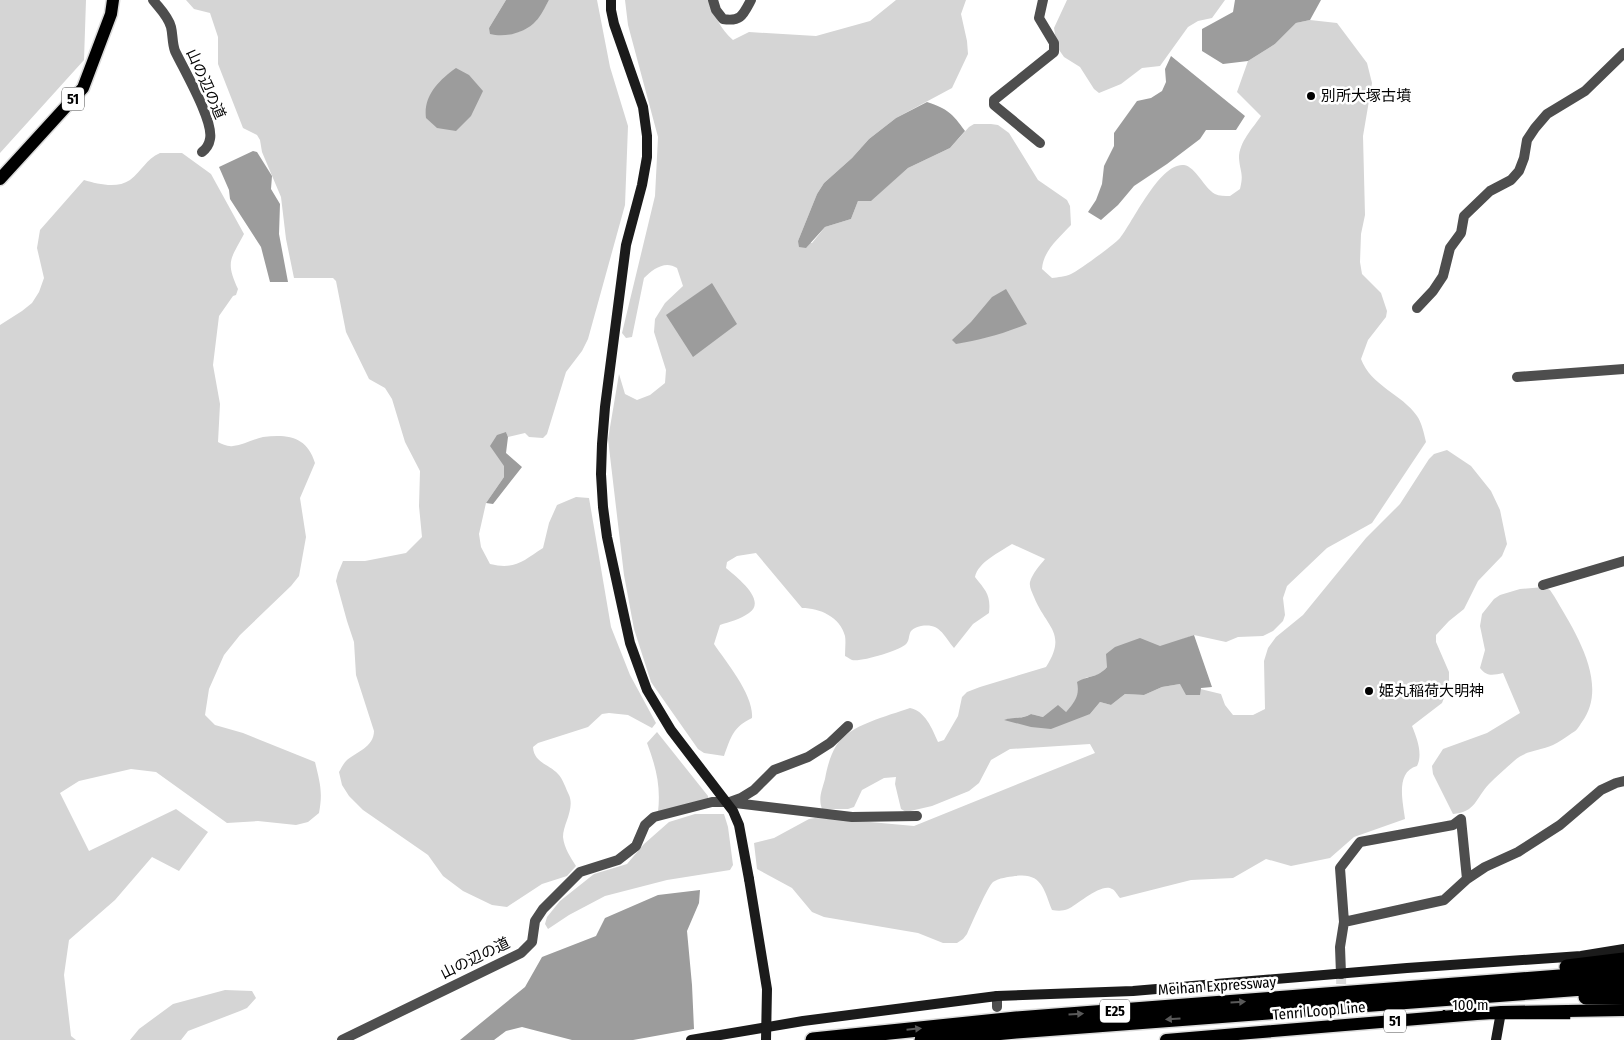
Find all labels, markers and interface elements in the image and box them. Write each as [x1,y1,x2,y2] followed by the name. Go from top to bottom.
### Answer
[183,46,229,122] street label: 山の辺の道
[1321,87,1411,105] place label: 別所大塚古墳
[62,88,84,110] road number: 51
[1305,90,1317,102] marker: 別所大塚古墳
[1379,682,1484,700] place label: 姫丸稲荷大明神
[1363,685,1375,697] marker: 姫丸稲荷大明神
[437,933,513,983] street label: 山の辺の道
[1157,973,1277,999] street label: Meihan Expressway
[1444,988,1569,1020] scale bar
[1452,996,1489,1014] text: 100 m
[1230,998,1246,1006] one-way arrow
[1272,998,1366,1024] street label: Tenri Loop Line
[1100,999,1130,1022] road number: E25
[1384,1009,1406,1032] road number: 51
[1068,1010,1084,1018] one-way arrow
[1164,1016,1180,1024] one-way arrow
[906,1025,922,1033] one-way arrow

